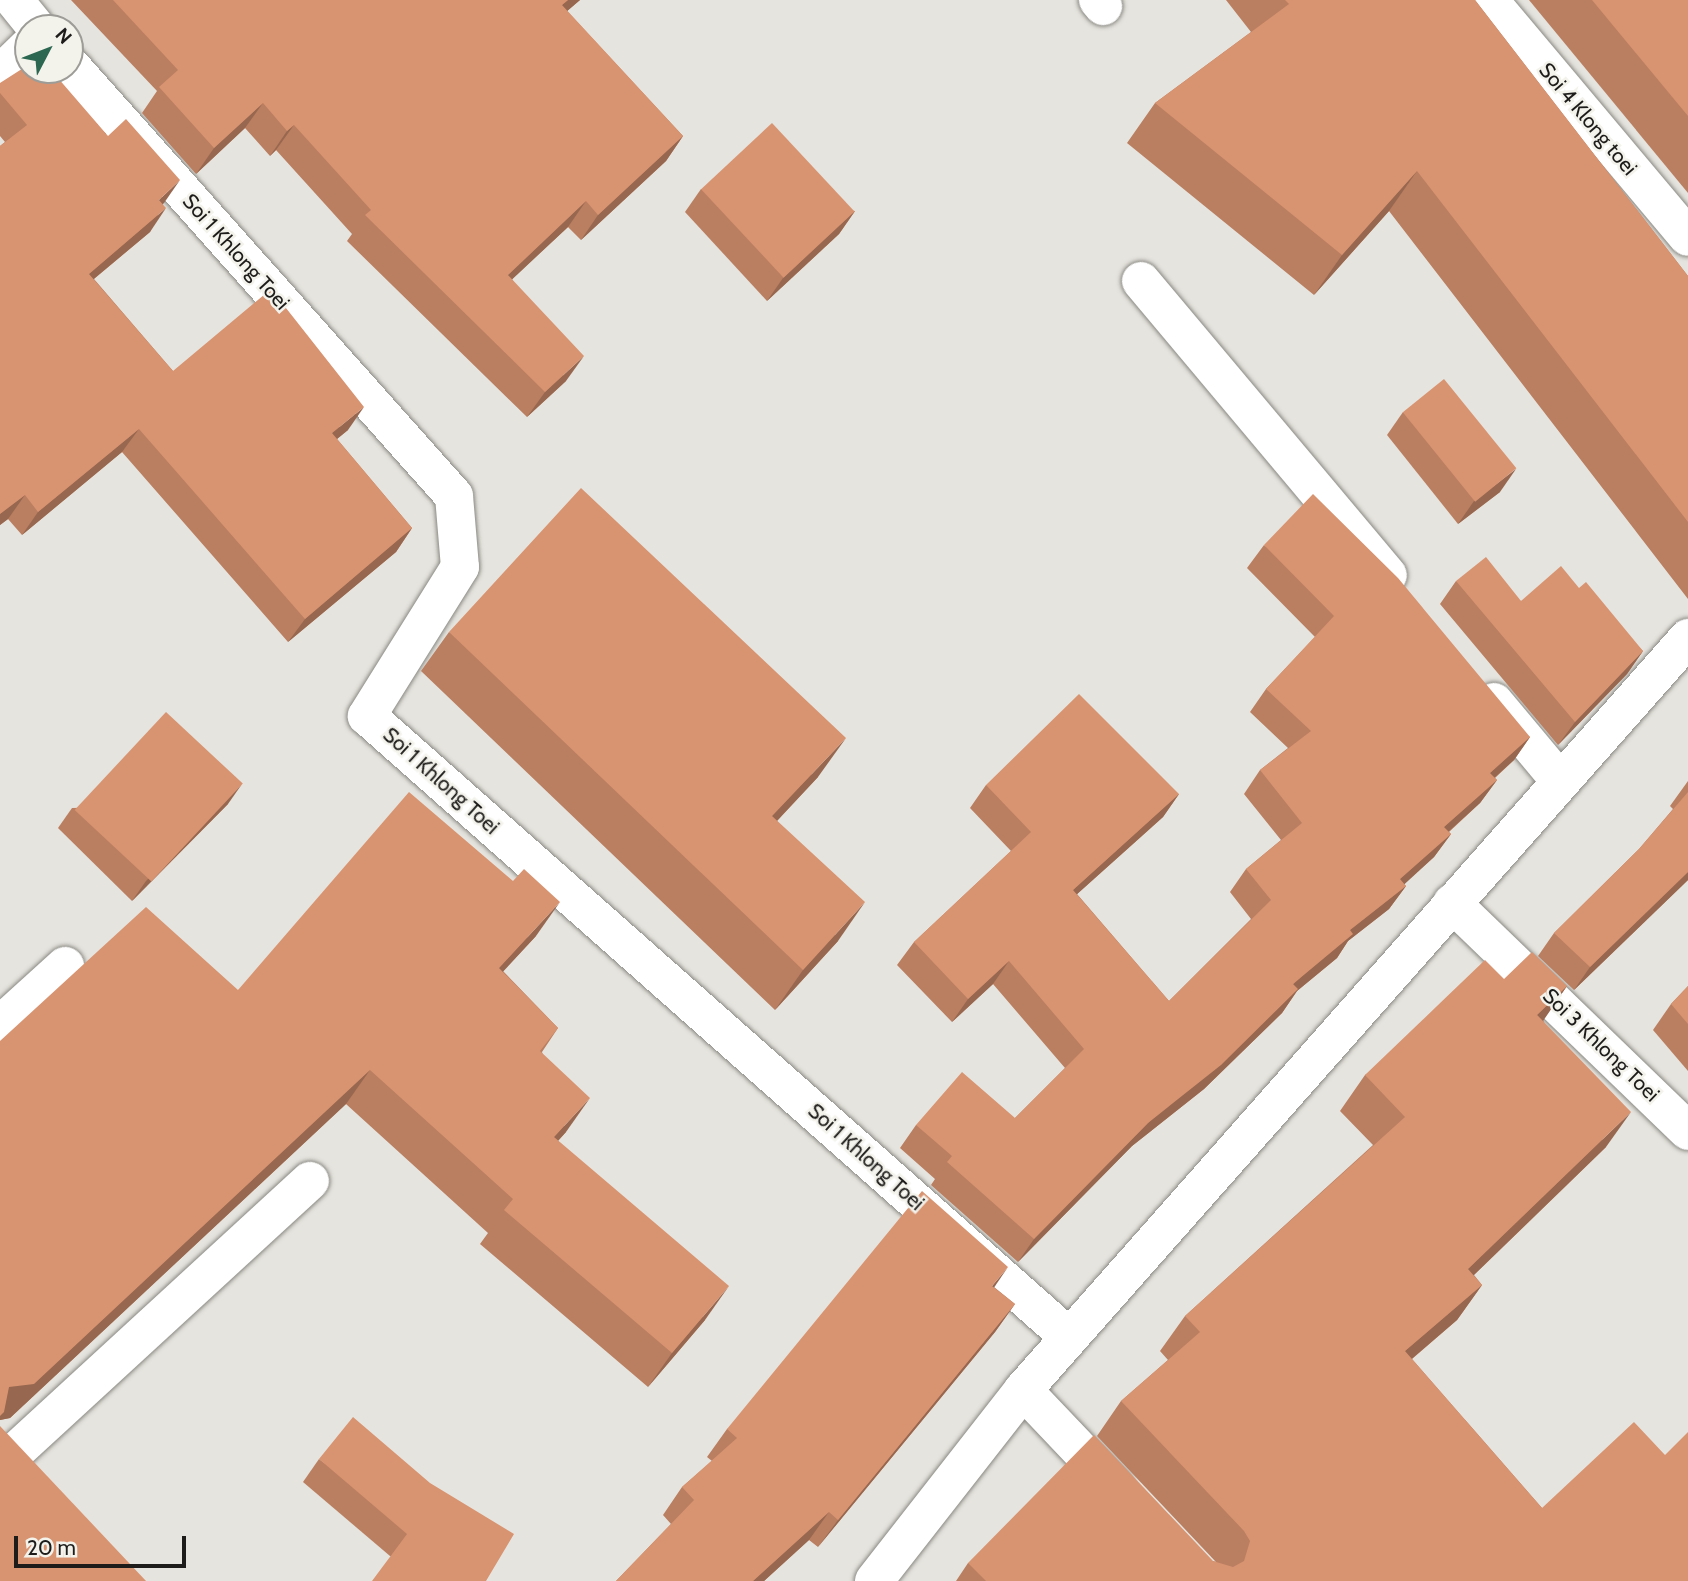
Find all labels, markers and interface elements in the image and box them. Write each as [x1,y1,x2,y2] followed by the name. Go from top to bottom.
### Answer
[14,14,84,84] north arrow
[50,23,77,49] text: N
[1534,58,1642,180] street label: Soi 4 Klong toei
[177,189,295,315] street label: Soi 1 Khlong Toei
[378,722,504,840] street label: Soi 1 Khlong Toei
[1538,983,1664,1107] street label: Soi 3 Khlong Toei
[803,1098,929,1216] street label: Soi 1 Khlong Toei
[18,1522,189,1566] scale bar
[27,1535,76,1560] text: 20 m

